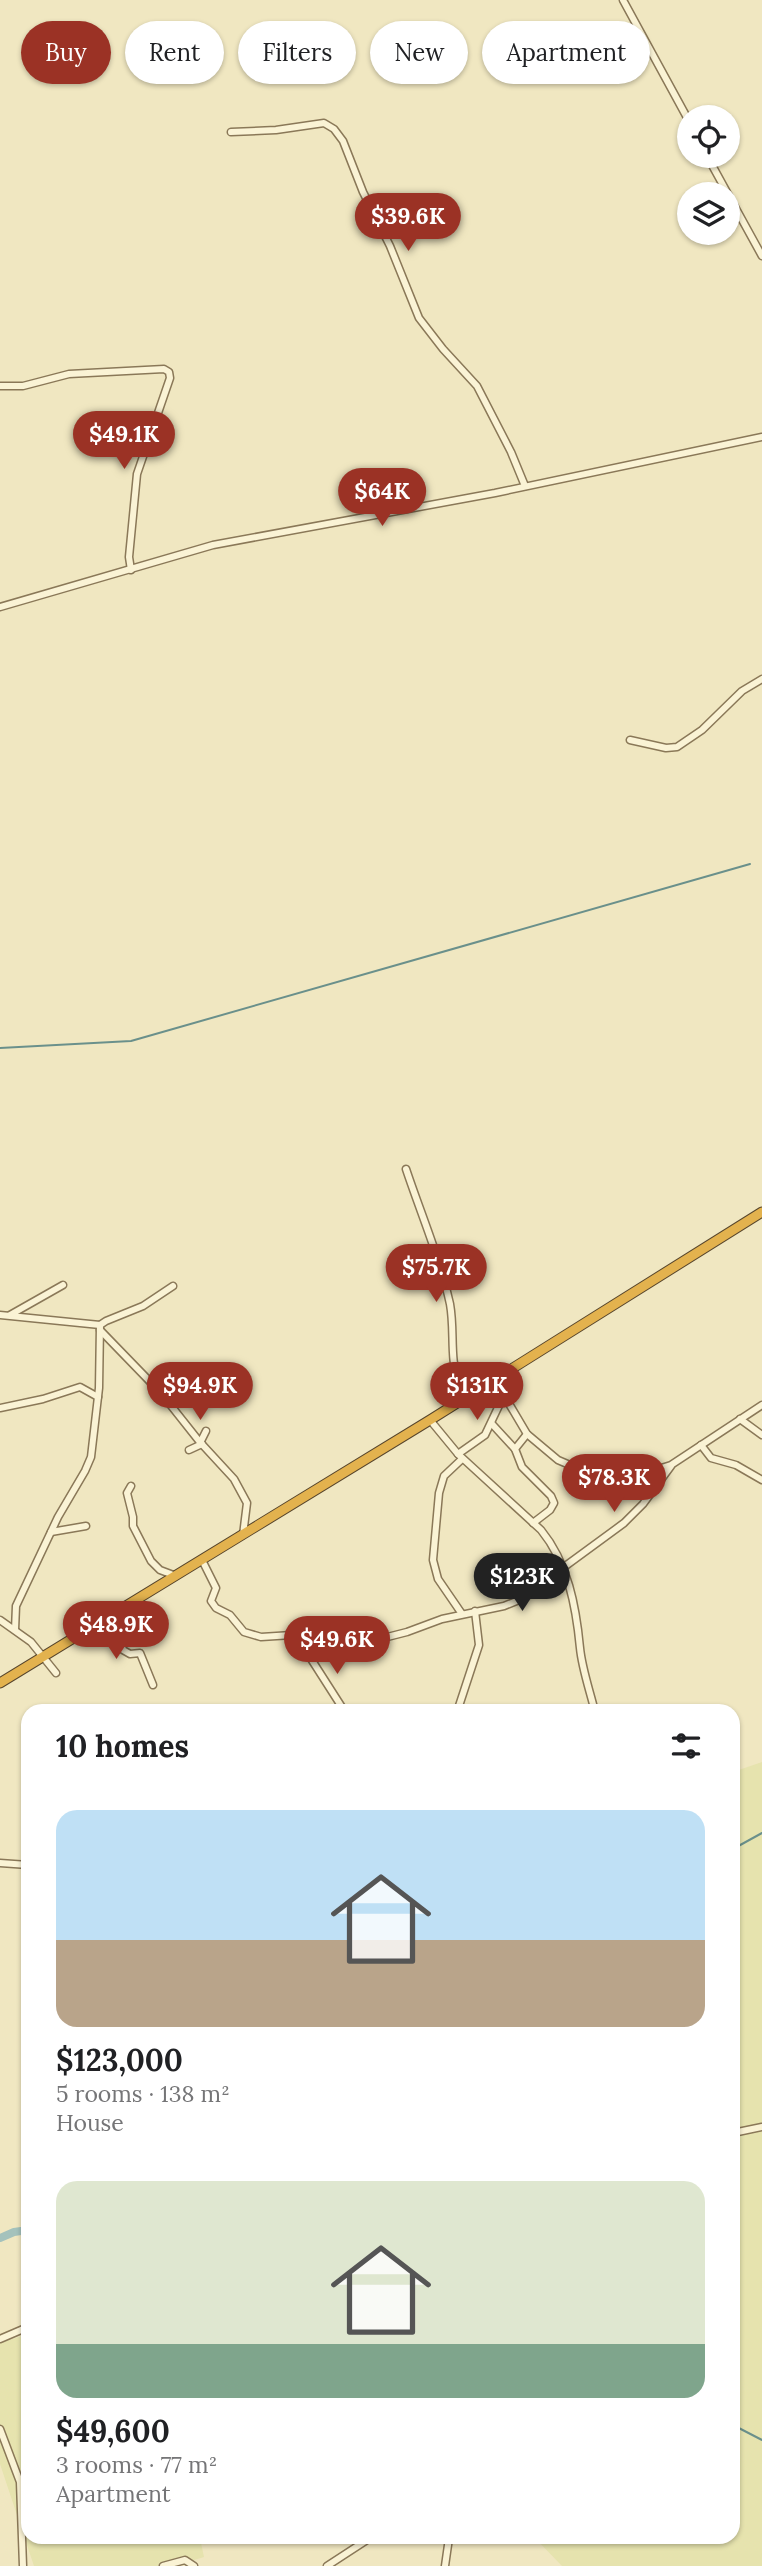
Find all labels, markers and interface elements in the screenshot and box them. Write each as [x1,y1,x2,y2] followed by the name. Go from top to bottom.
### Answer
[21,21,111,84] chip: Buy
[125,21,224,84] chip: Rent
[238,21,356,84] chip: Filters
[370,21,468,84] chip: New
[482,21,650,84] chip: Apartment
[677,105,740,245] map controls
[677,105,740,168] button: locate
[677,182,740,245] button: layers
[351,194,465,253] pin: $39.6K
[371,201,445,230] text: $39.6K
[67,412,181,471] pin: $49.1K
[89,419,159,448] text: $49.1K
[341,468,423,528] pin: $64K
[354,476,410,505] text: $64K
[379,1244,493,1304] pin: $75.7K
[402,1252,470,1281] text: $75.7K
[143,1362,257,1422] pin: $94.9K
[428,1362,526,1422] pin: $131K
[163,1370,237,1399] text: $94.9K
[446,1370,508,1399] text: $131K
[557,1454,671,1514] pin: $78.3K
[578,1462,650,1491] text: $78.3K
[473,1554,571,1613] pin: $123K
[490,1561,554,1590] text: $123K
[59,1602,173,1661] pin: $48.9K
[79,1609,153,1638] text: $48.9K
[280,1616,394,1676] pin: $49.6K
[300,1624,374,1653] text: $49.6K
[56,1727,189,1765] text: 10 homes
[667,1727,705,1765] icon: filters
[318,1856,444,1982] icon: home
[56,2041,183,2079] text: $123,000
[56,2079,230,2108] text: 5 rooms · 138 m²
[56,2108,124,2137] text: House
[318,2227,444,2353] icon: home
[56,2412,170,2450] text: $49,600
[56,2450,217,2479] text: 3 rooms · 77 m²
[56,2479,171,2508] text: Apartment

